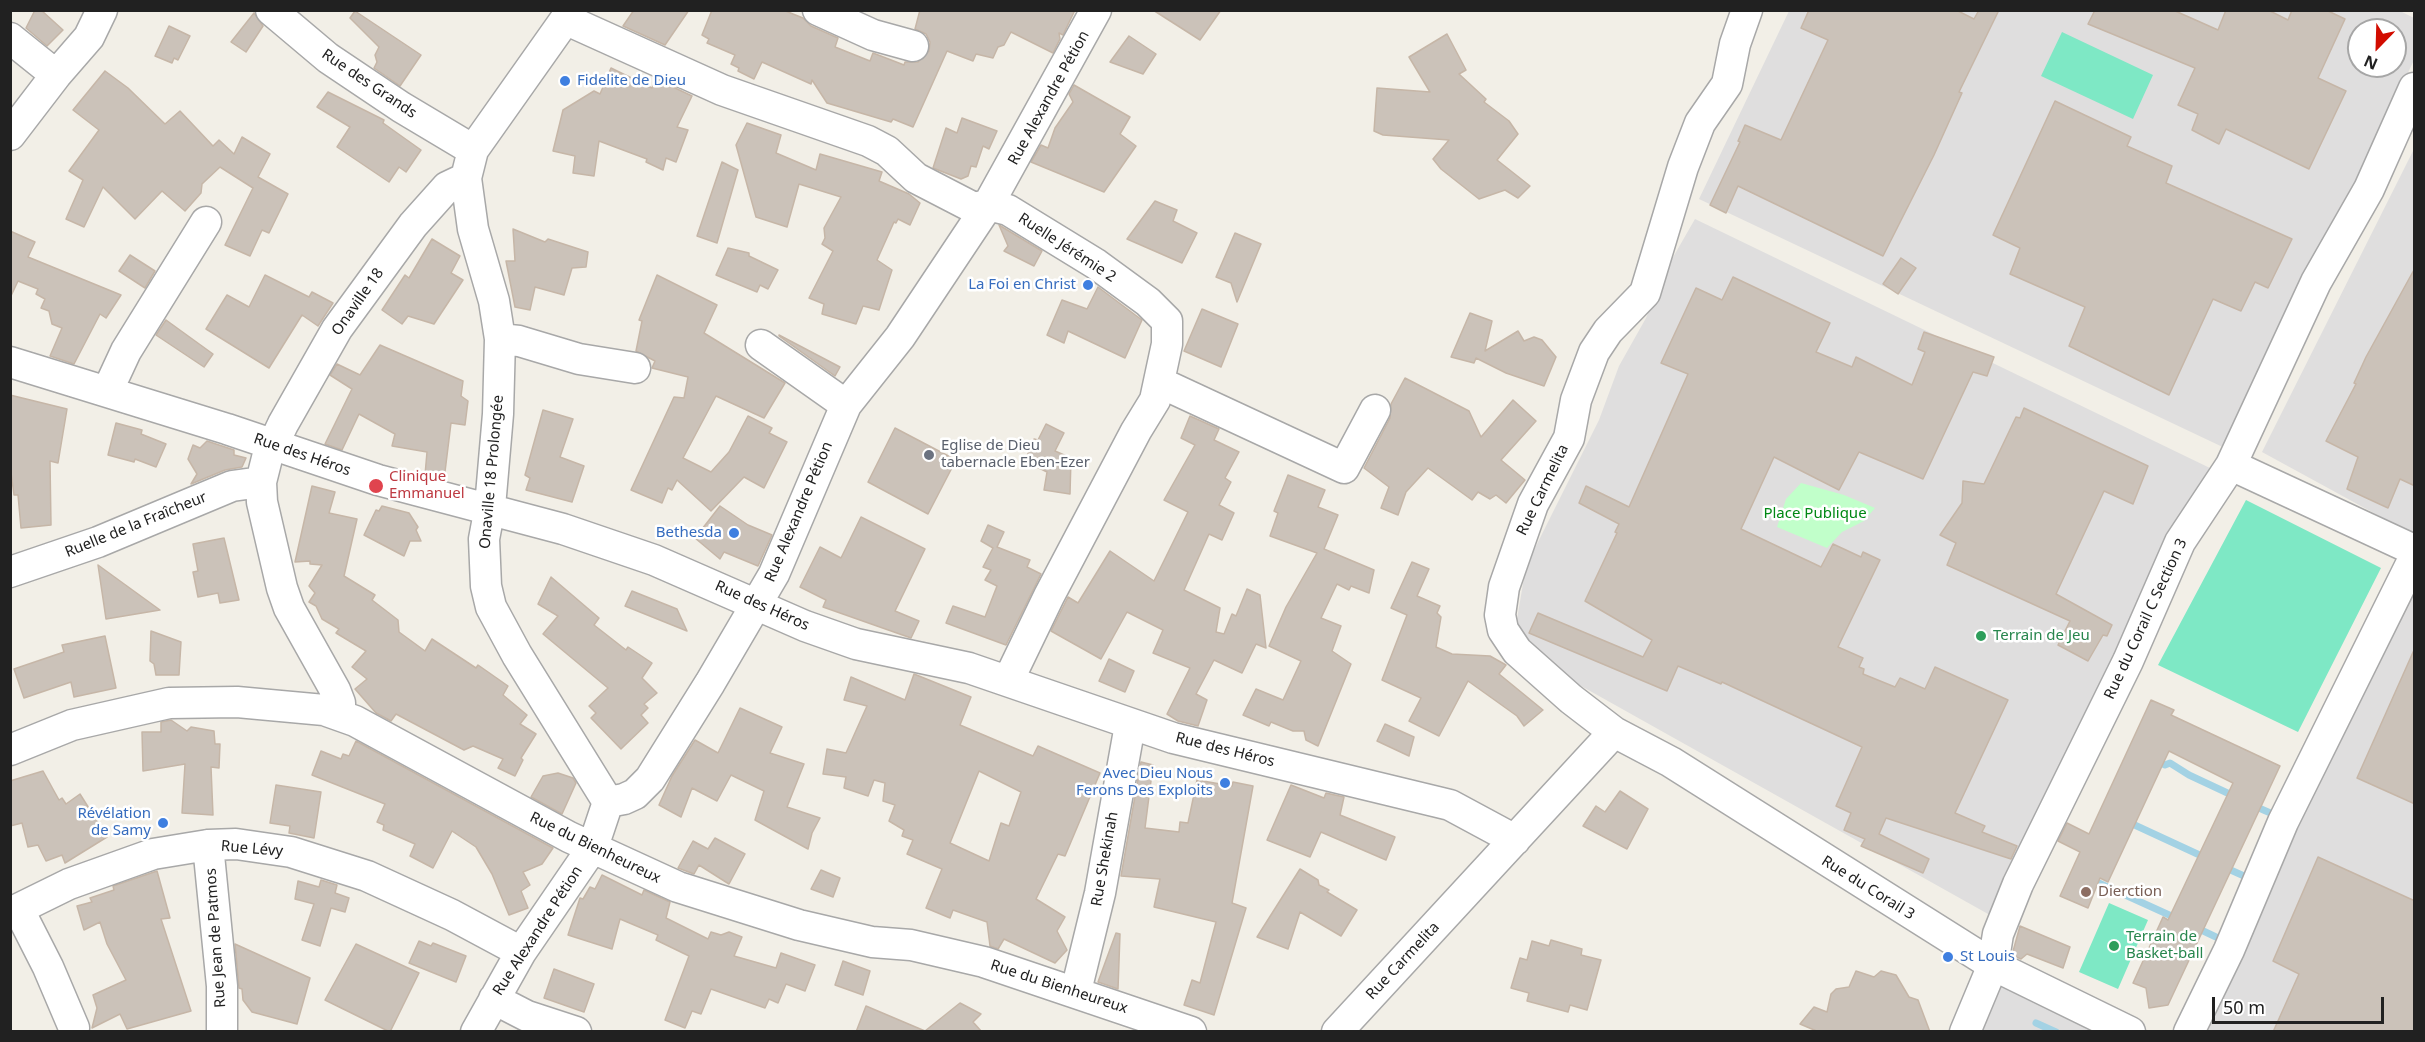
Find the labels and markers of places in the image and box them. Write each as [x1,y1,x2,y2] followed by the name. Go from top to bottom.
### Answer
[577,72,686,90] place label: Fidelite de Dieu
[558,74,572,88] marker: Fidelite de Dieu
[968,276,1076,294] place label: La Foi en Christ
[1081,278,1095,292] marker: La Foi en Christ
[941,437,1090,472] place label: Eglise de Dieu tabernacle Eben-Ezer
[922,448,936,462] marker: Eglise de Dieu tabernacle Eben-Ezer
[389,468,465,503] place label: Clinique Emmanuel
[367,477,385,495] marker: Clinique Emmanuel
[656,524,722,542] place label: Bethesda
[727,526,741,540] marker: Bethesda
[1993,627,2090,645] place label: Terrain de Jeu
[1974,629,1988,643] marker: Terrain de Jeu
[1076,765,1213,800] place label: Avec Dieu Nous Ferons Des Exploits
[1218,776,1232,790] marker: Avec Dieu Nous Ferons Des Exploits
[78,805,151,840] place label: Révélation de Samy
[156,816,170,830] marker: Révélation de Samy
[2098,883,2162,901] place label: Dierction
[2079,885,2093,899] marker: Dierction
[2126,928,2203,963] place label: Terrain de Basket-ball
[2107,939,2121,953] marker: Terrain de Basket-ball
[1960,948,2015,966] place label: St Louis
[1941,950,1955,964] marker: St Louis

